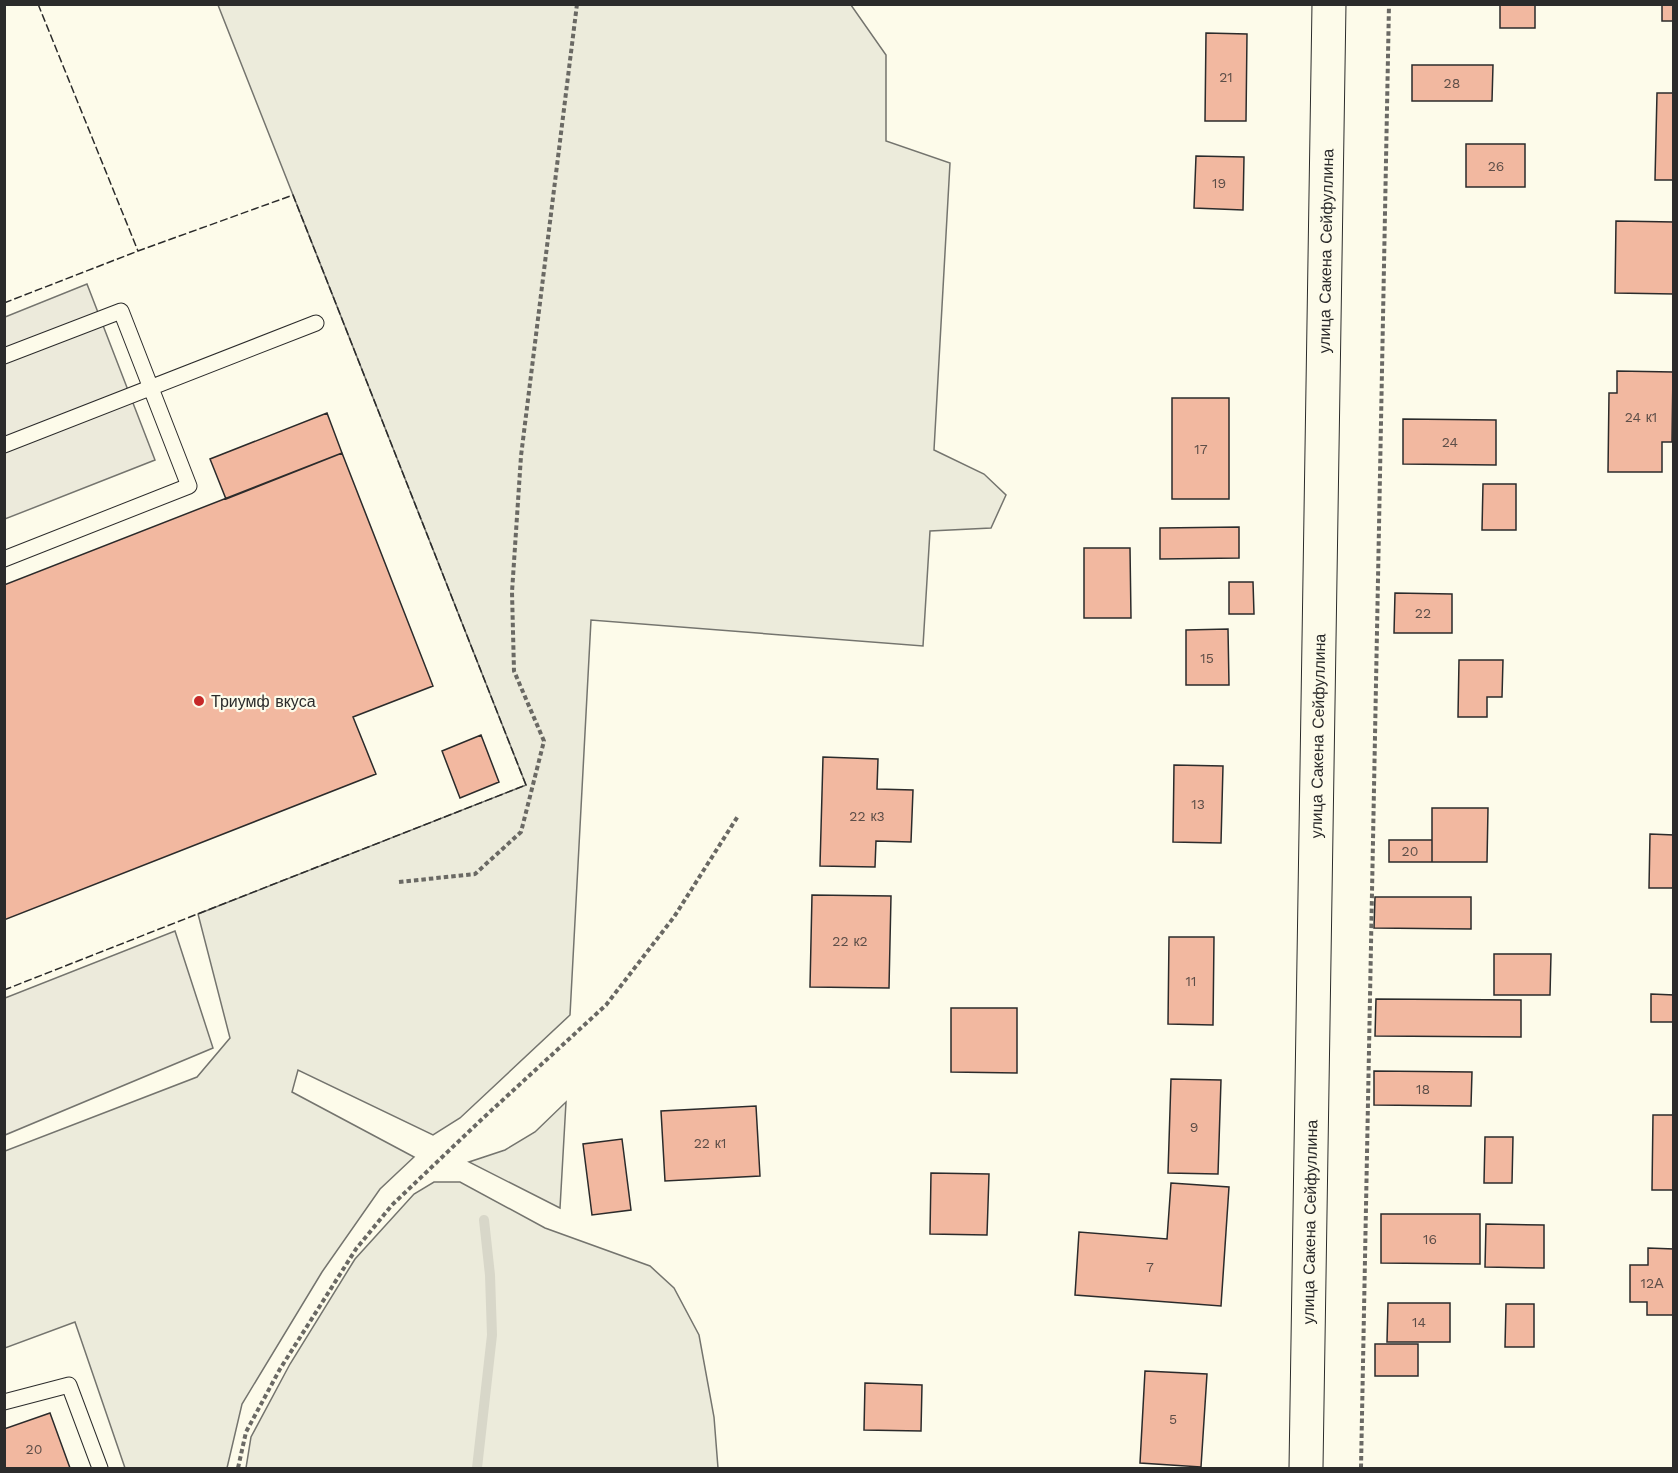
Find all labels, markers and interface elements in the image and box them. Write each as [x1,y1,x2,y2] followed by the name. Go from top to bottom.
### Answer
[1219,69,1233,85] house number: 21
[1444,75,1460,91] house number: 28
[1315,148,1337,354] street label: улица Сакена Сейфуллина
[1488,158,1504,174] house number: 26
[1212,175,1226,191] house number: 19
[1625,409,1657,425] house number: 24 к1
[1442,434,1458,450] house number: 24
[1194,441,1208,457] house number: 17
[1415,605,1431,621] house number: 22
[1307,633,1329,839] street label: улица Сакена Сейфуллина
[1200,650,1214,666] house number: 15
[211,692,316,711] place label: Триумф вкуса
[192,694,206,708] marker: Триумф вкуса
[1191,796,1205,812] house number: 13
[849,808,885,824] house number: 22 к3
[1402,843,1418,859] house number: 20
[832,933,868,949] house number: 22 к2
[1186,973,1196,989] house number: 11
[1416,1081,1430,1097] house number: 18
[1190,1119,1198,1135] house number: 9
[1299,1119,1321,1325] street label: улица Сакена Сейфуллина
[694,1135,726,1151] house number: 22 к1
[1423,1231,1437,1247] house number: 16
[1146,1259,1154,1275] house number: 7
[1641,1275,1664,1291] house number: 12А
[1412,1314,1426,1330] house number: 14
[1169,1411,1177,1427] house number: 5
[26,1441,42,1457] house number: 20

